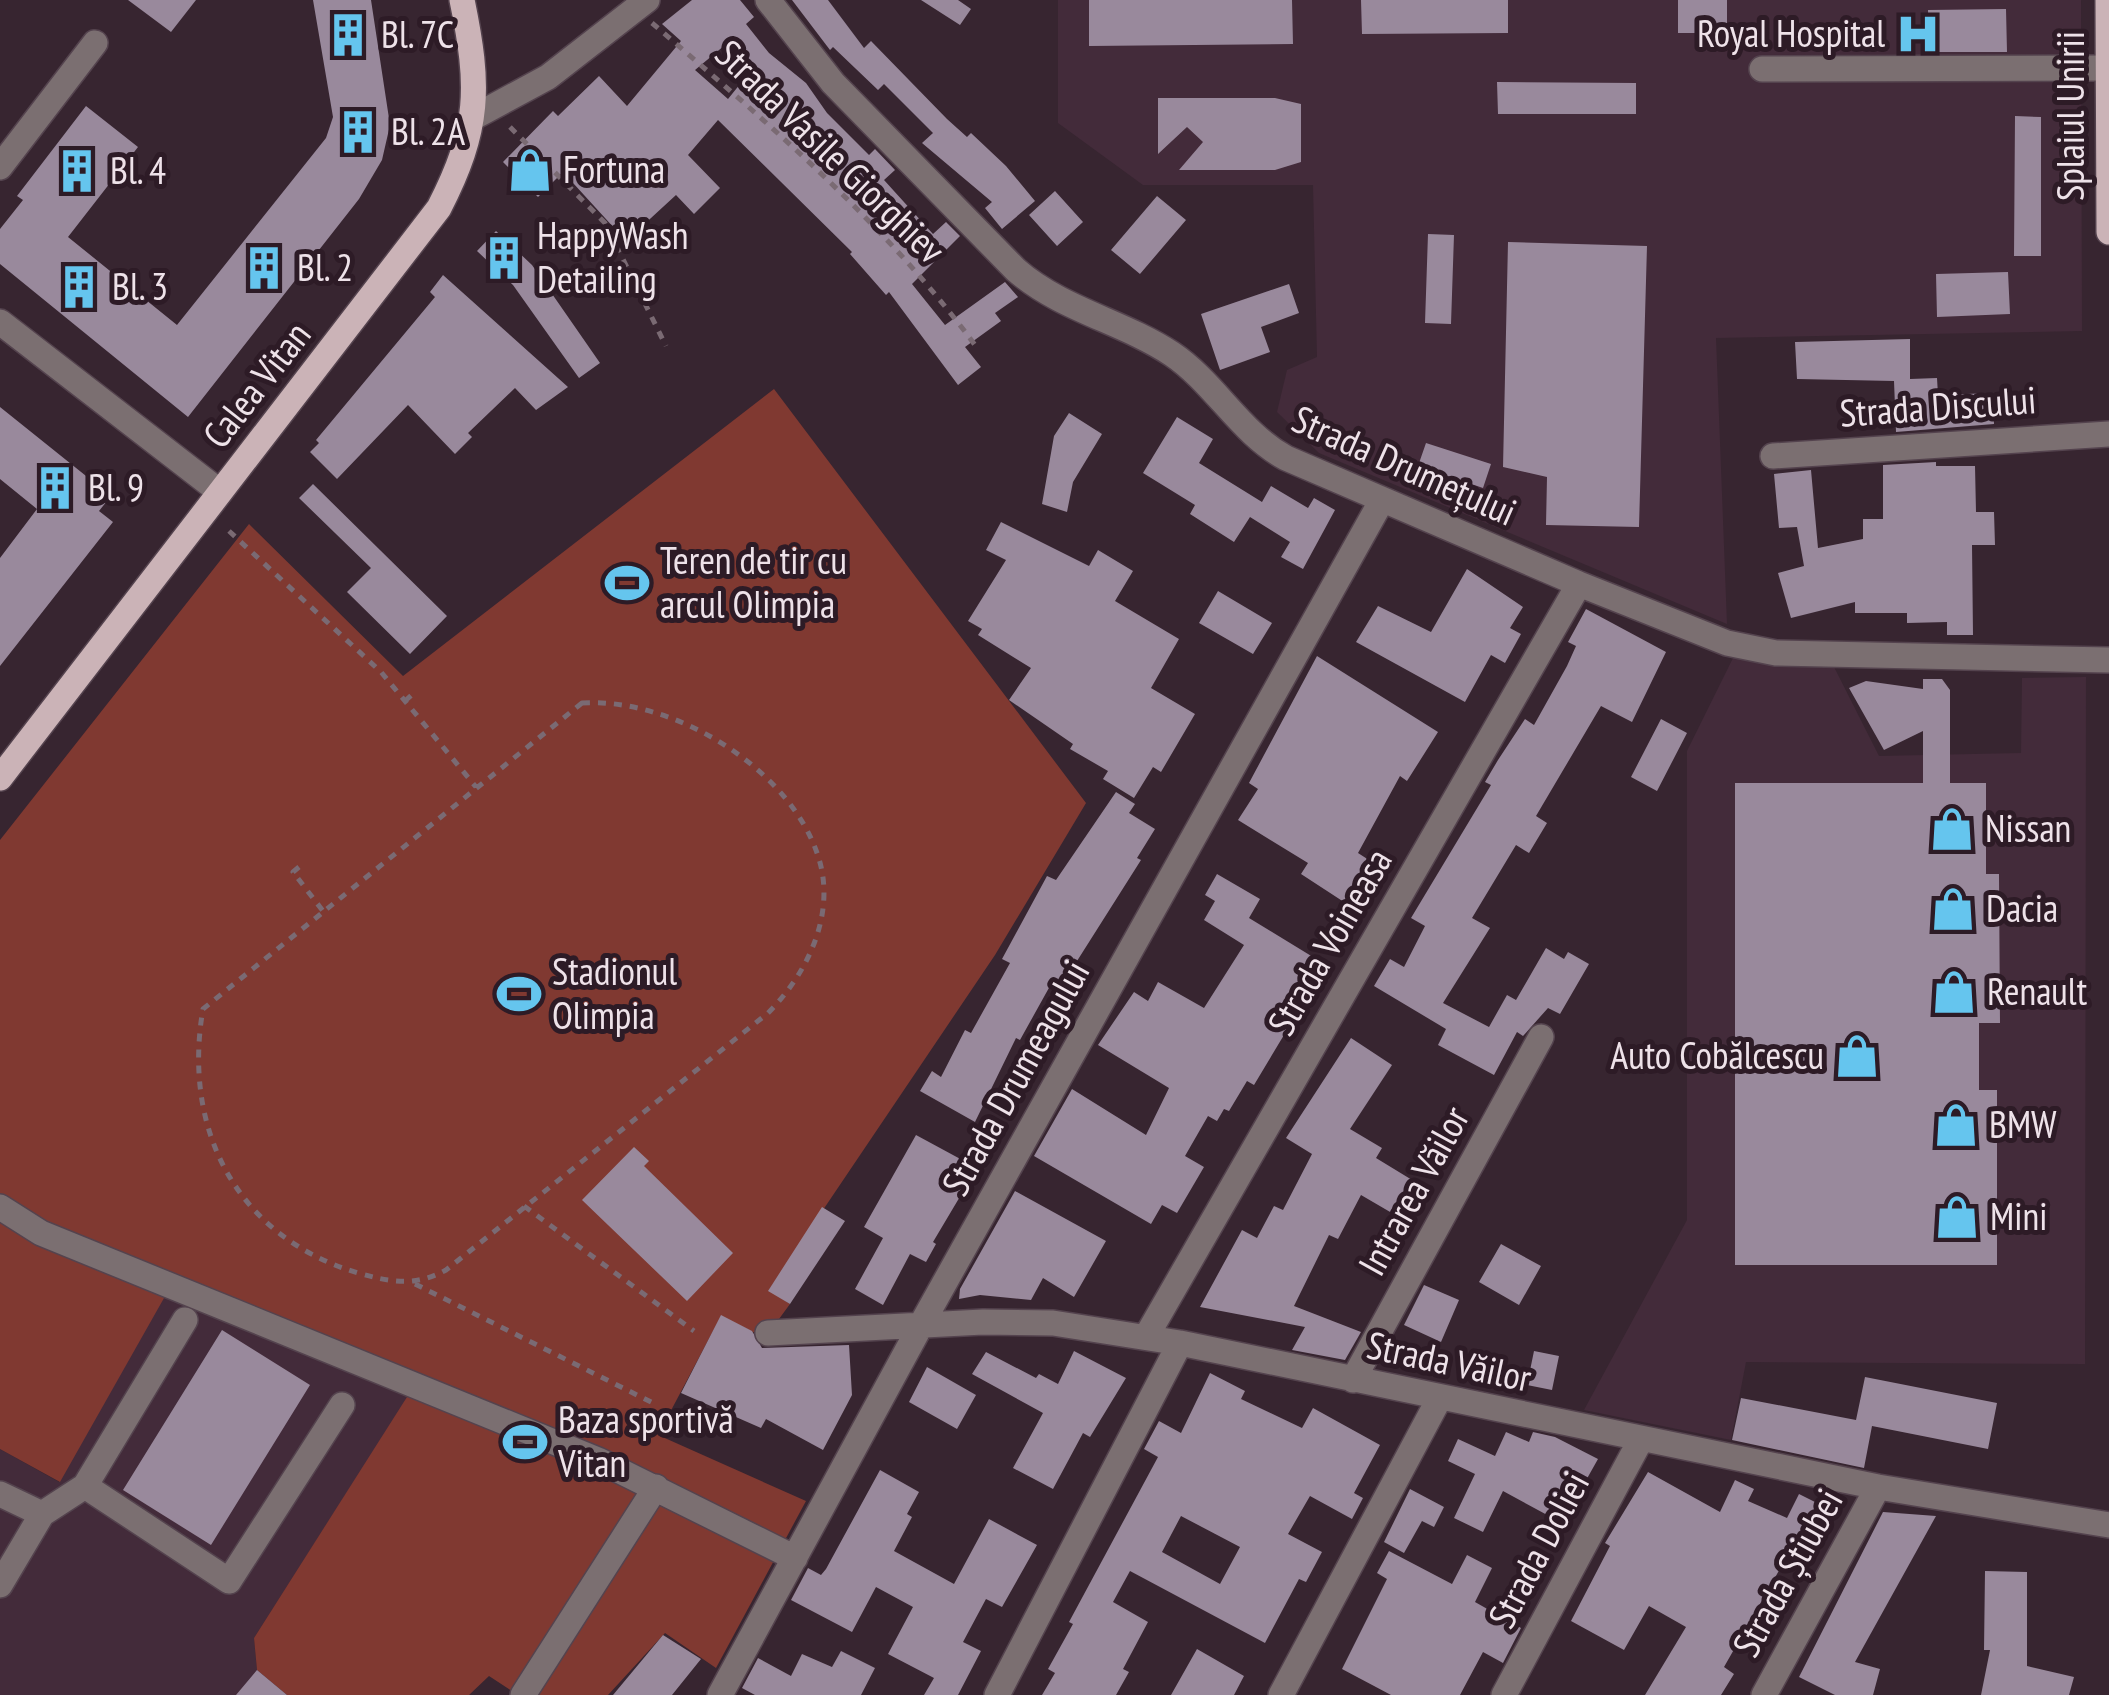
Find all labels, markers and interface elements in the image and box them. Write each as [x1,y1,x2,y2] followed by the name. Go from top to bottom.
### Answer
[1697,8,1885,57] place label: Royal Hospital
[381,9,454,58] place label: Bl. 7C
[1894,10,1942,58] hospital icon: Royal Hospital
[324,11,372,59] building icon: Bl. 7C
[706,29,957,273] street label: Strada Vasile Giorghiev
[2045,31,2094,201] street label: Splaiul Unirii
[391,106,465,155] place label: Bl. 2A
[334,108,382,156] building icon: Bl. 2A
[563,144,665,193] place label: Fortuna
[110,145,166,194] place label: Bl. 4
[506,146,554,194] shop icon: Fortuna
[53,147,101,195] building icon: Bl. 4
[537,210,689,303] place label: HappyWash Detailing
[480,234,528,282] building icon: HappyWash Detailing
[297,242,353,291] place label: Bl. 2
[240,244,288,292] building icon: Bl. 2
[112,261,168,310] place label: Bl. 3
[55,263,103,311] building icon: Bl. 3
[191,311,320,457] street label: Calea Vitan
[1838,374,2038,437] street label: Strada Discului
[1285,393,1524,536] street label: Strada Drumețului
[88,462,144,511] place label: Bl. 9
[31,464,79,512] building icon: Bl. 9
[660,535,847,628] place label: Teren de tir cu arcul Olimpia
[603,559,651,607] sports icon: Teren de tir cu arcul Olimpia
[1985,803,2071,852] place label: Nissan
[1928,805,1976,853] shop icon: Nissan
[1256,839,1402,1043] street label: Strada Voineasa
[1986,883,2058,932] place label: Dacia
[1929,885,1977,933] shop icon: Dacia
[552,946,677,1039] place label: Stadionul Olimpia
[930,951,1099,1203] street label: Strada Drumeagului
[1987,966,2088,1015] place label: Renault
[1930,968,1978,1016] shop icon: Renault
[495,970,543,1018] sports icon: Stadionul Olimpia
[1610,1030,1824,1079] place label: Auto Cobălcescu
[1833,1032,1881,1080] shop icon: Auto Cobălcescu
[1346,1097,1479,1283] street label: Intrarea Văilor
[1989,1099,2057,1148] place label: BMW
[1932,1101,1980,1149] shop icon: BMW
[1990,1191,2047,1240] place label: Mini
[1933,1193,1981,1241] shop icon: Mini
[1363,1319,1536,1402] street label: Strada Văilor
[557,1394,734,1487] place label: Baza sportivă Vitan
[501,1418,549,1466] sports icon: Baza sportivă Vitan
[1476,1463,1599,1636] street label: Strada Doliei
[1721,1480,1853,1665] street label: Strada Știubei

